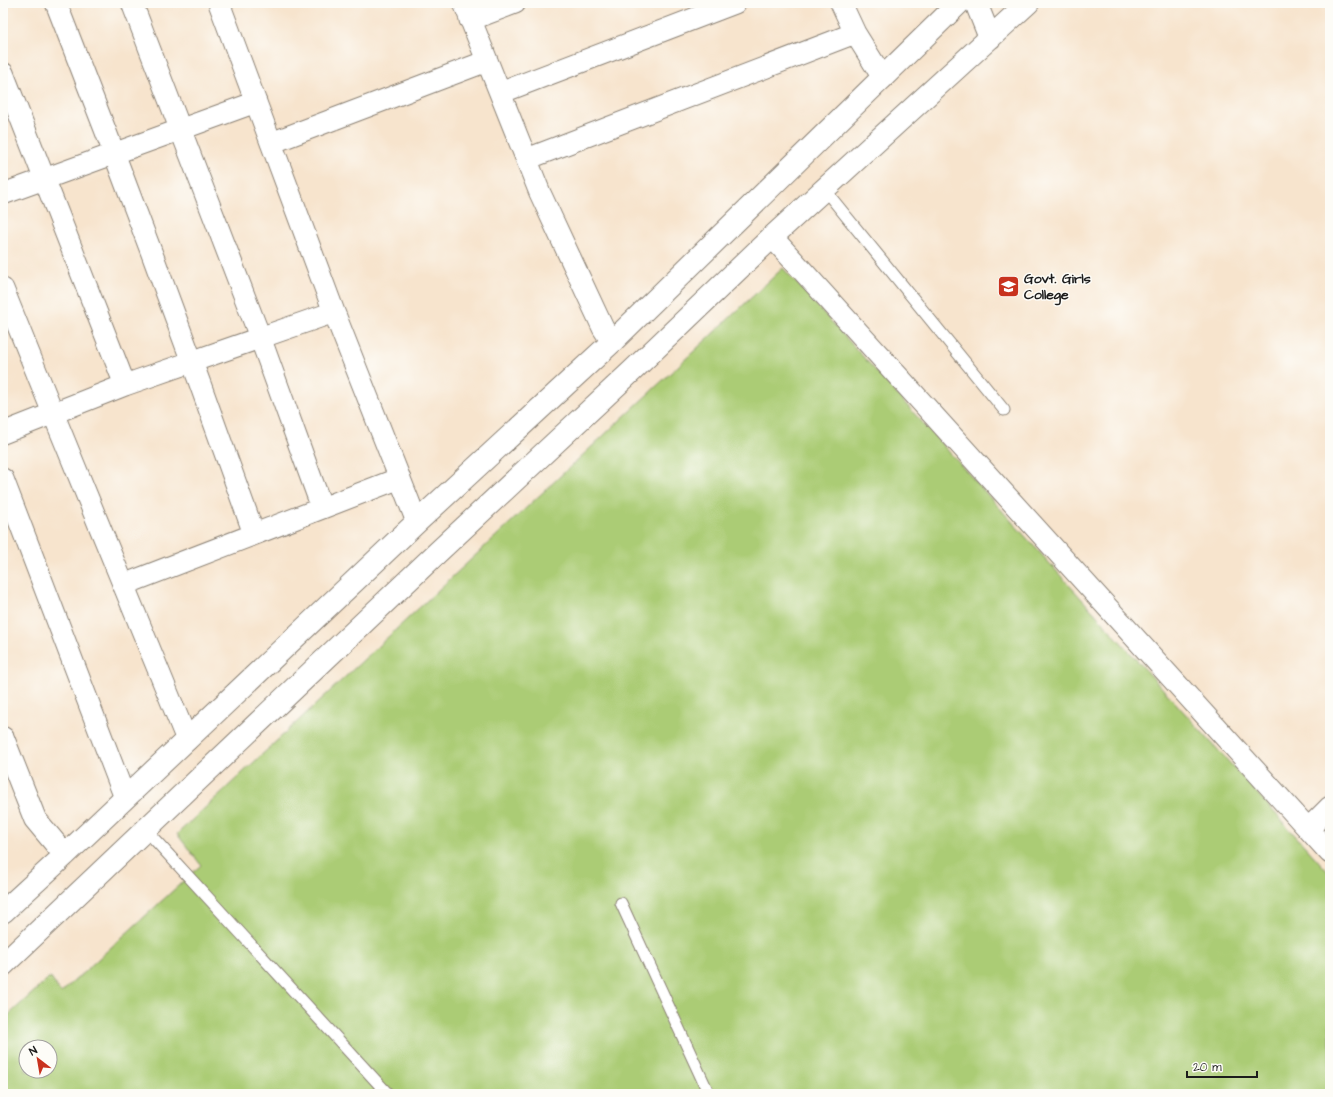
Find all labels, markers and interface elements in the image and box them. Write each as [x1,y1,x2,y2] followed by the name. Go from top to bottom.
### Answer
[1024,269,1091,306] place label: Govt. Girls College
[995,273,1021,299] school or university icon: Govt. Girls College
[18,1039,58,1079] north arrow
[26,1043,40,1059] text: N
[1187,1053,1257,1079] scale bar
[1193,1059,1222,1076] text: 20 m

